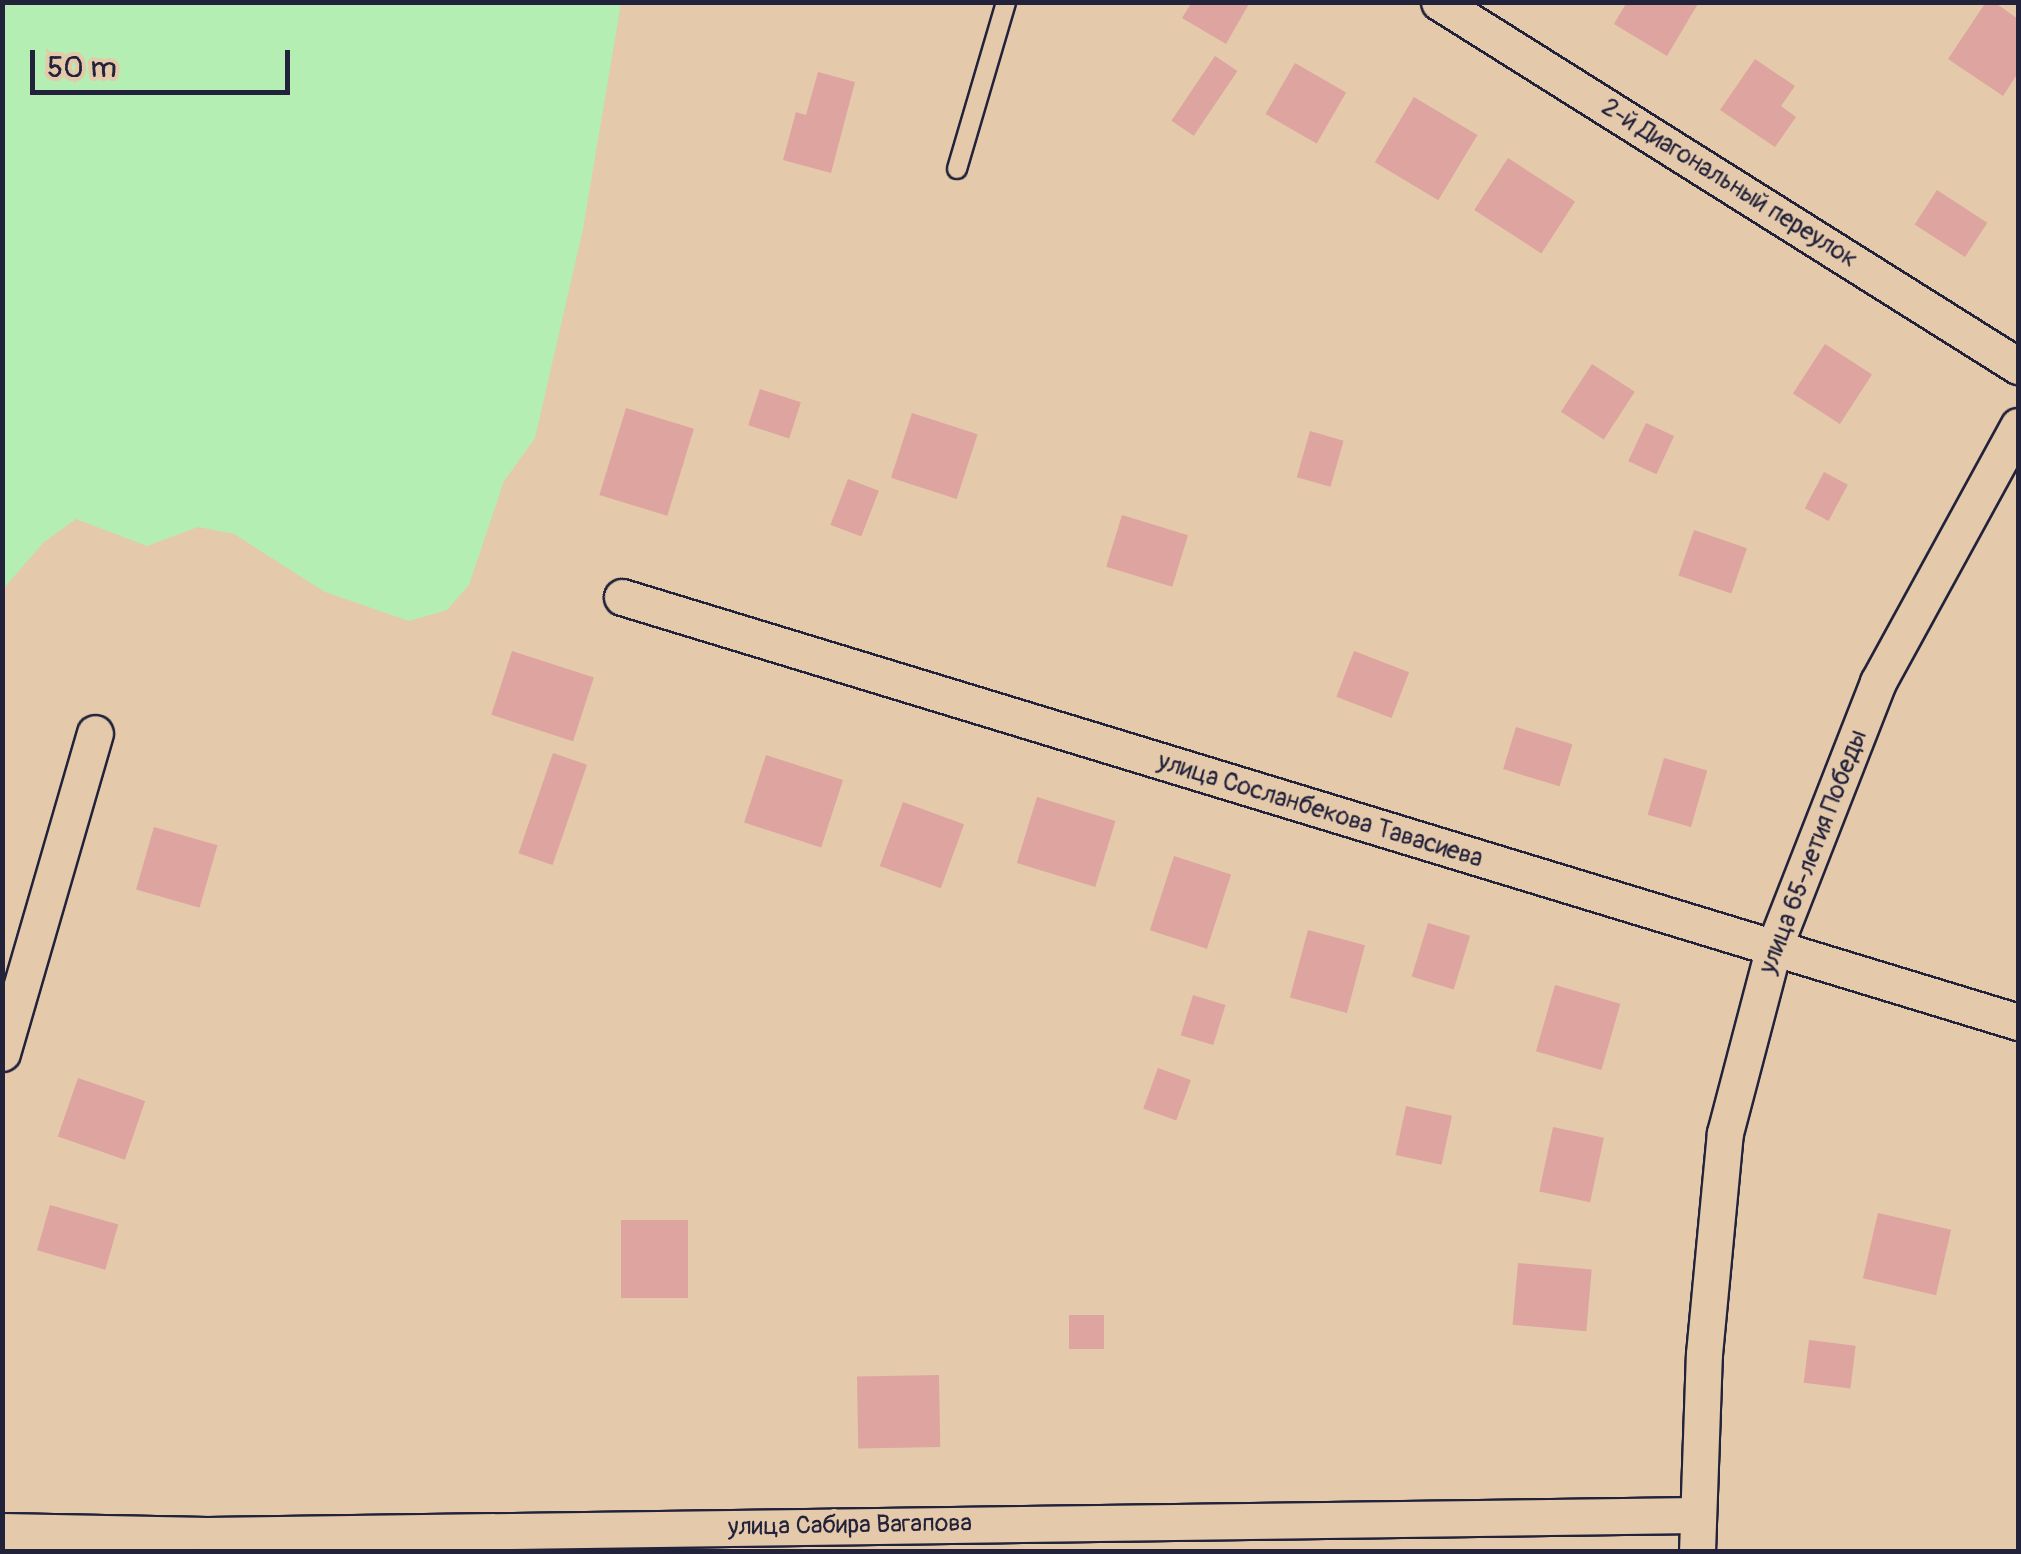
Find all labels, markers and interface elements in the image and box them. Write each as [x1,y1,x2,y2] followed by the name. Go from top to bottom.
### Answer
[35,30,295,92] scale bar
[47,49,117,86] text: 50 m
[1596,93,1862,275] street label: 2-й Диагональный переулок
[1754,726,1874,978] street label: улица 65-летия Победы
[1154,747,1486,875] street label: улица Сосланбекова Тавасиева
[728,1509,972,1543] street label: улица Сабира Вагапова

